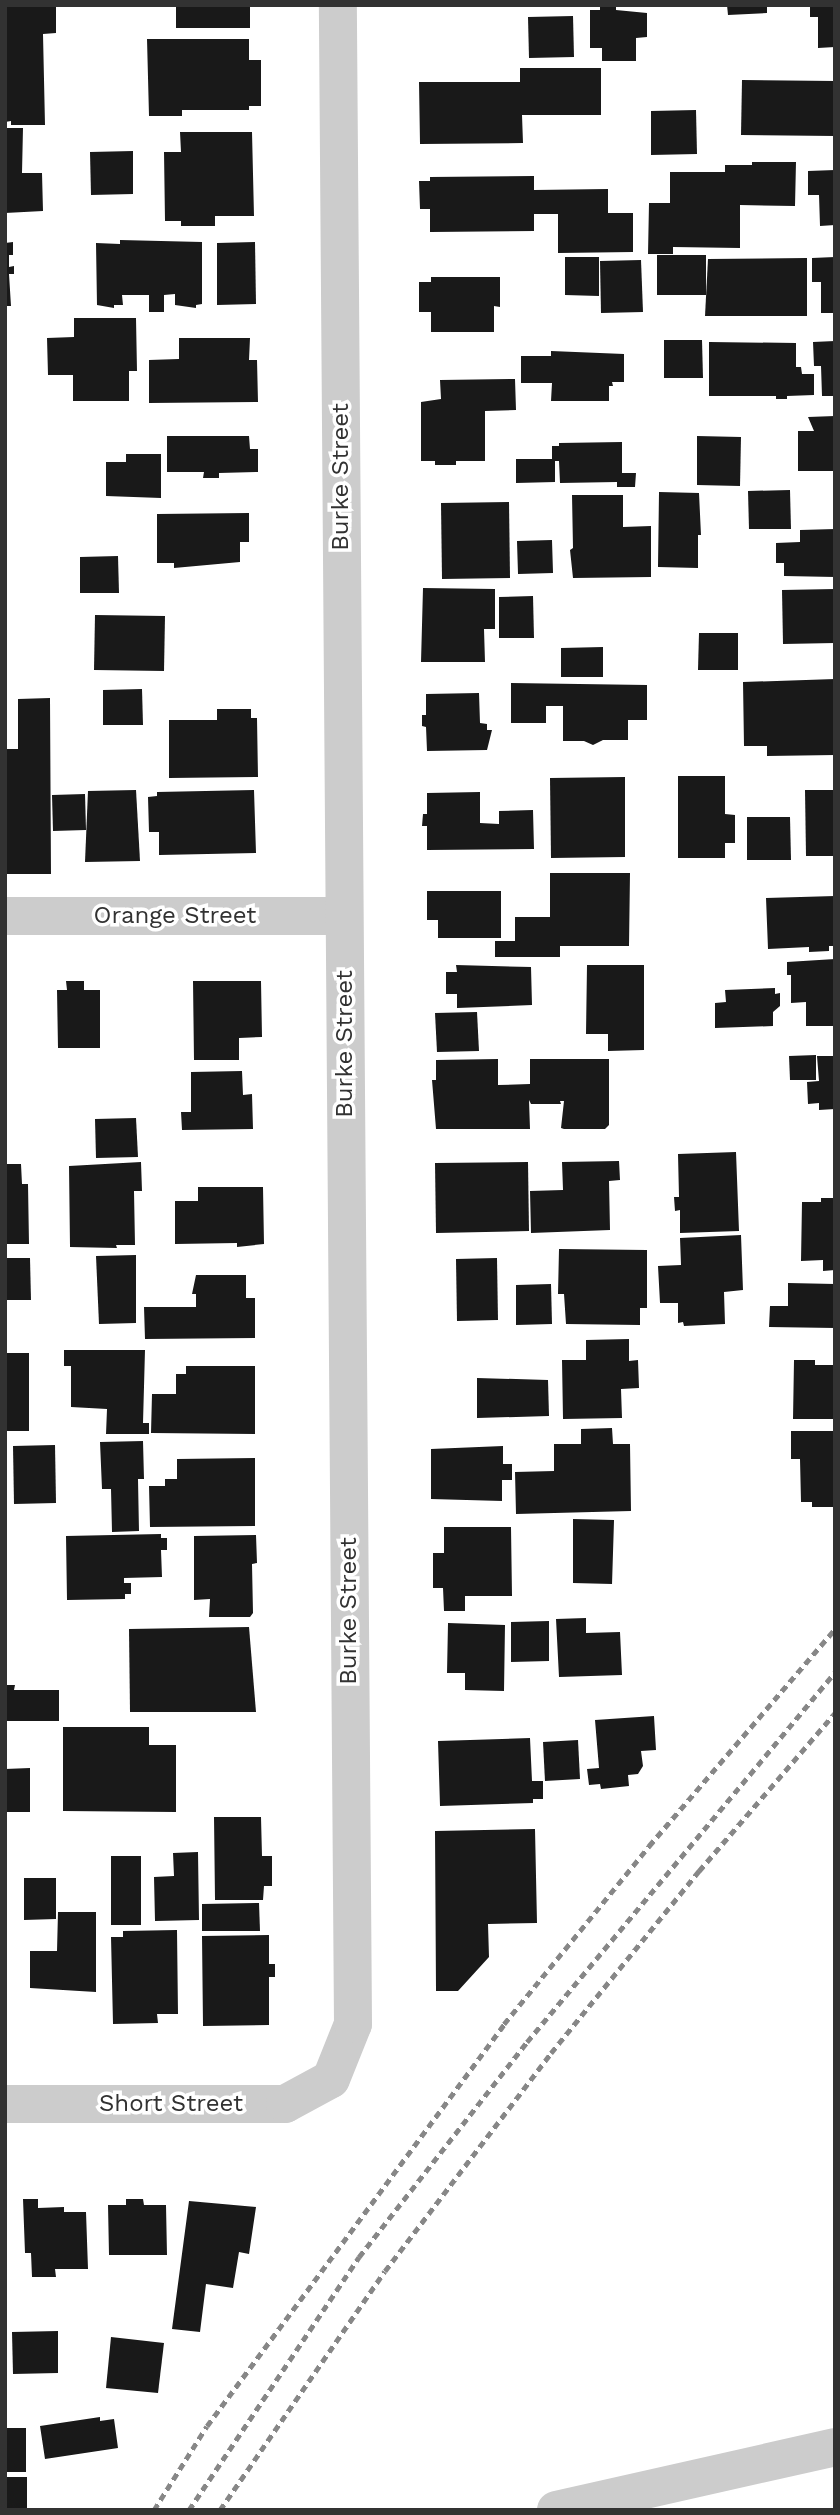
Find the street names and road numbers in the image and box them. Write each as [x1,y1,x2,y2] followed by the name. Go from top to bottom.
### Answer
[327,403,355,551] street label: Burke Street
[94,902,256,930] street label: Orange Street
[331,970,359,1118] street label: Burke Street
[335,1537,363,1685] street label: Burke Street
[99,2090,243,2118] street label: Short Street

